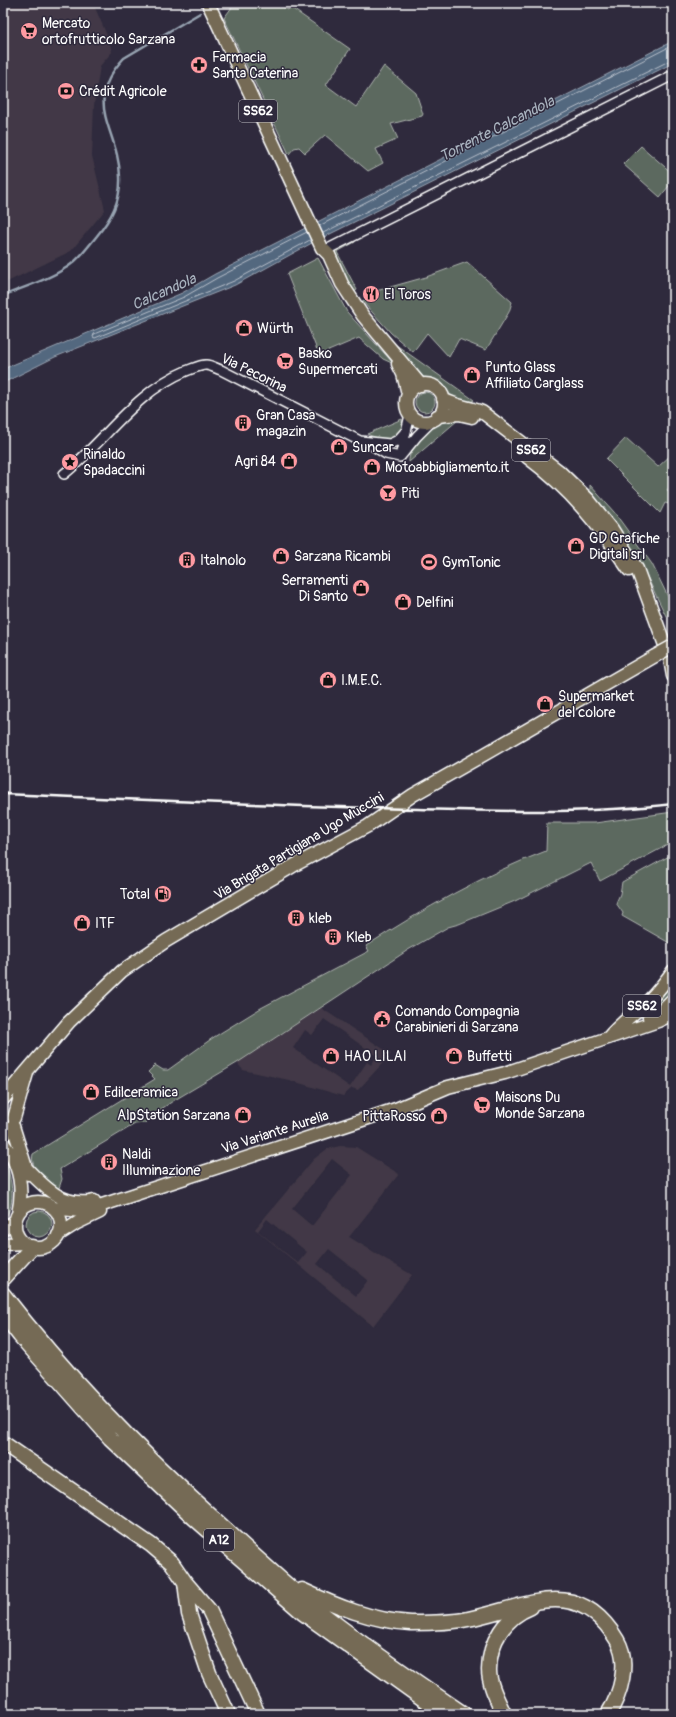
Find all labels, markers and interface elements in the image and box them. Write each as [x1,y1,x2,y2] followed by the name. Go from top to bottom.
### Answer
[42,15,175,48] place label: Mercato ortofrutticolo Sarzana
[19,21,39,41] supermarket icon: Mercato ortofrutticolo Sarzana
[212,49,298,82] place label: Farmacia Santa Caterina
[189,55,209,75] pharmacy icon: Farmacia Santa Caterina
[56,81,76,101] bank icon: Crédit Agricole
[79,83,167,100] place label: Crédit Agricole
[436,91,559,166] water label: Torrente Calcandola
[239,100,277,122] road number: SS62
[129,269,200,315] water label: Calcandola
[361,284,381,304] restaurant icon: El Toros
[384,286,432,303] place label: El Toros
[234,318,254,338] shop icon: Würth
[257,320,293,337] place label: Würth
[298,345,378,378] place label: Basko Supermercati
[218,350,290,396] street label: Via Pecorina
[275,351,295,371] supermarket icon: Basko Supermercati
[485,359,584,392] place label: Punto Glass Affiliato Carglass
[462,365,482,385] shop icon: Punto Glass Affiliato Carglass
[256,407,315,440] place label: Gran Casa magazin
[233,413,253,433] building icon: Gran Casa magazin
[329,437,349,457] shop icon: Suncar
[352,439,394,456] place label: Suncar
[512,439,550,461] road number: SS62
[83,446,145,479] place label: Rinaldo Spadaccini
[279,451,299,471] shop icon: Agri 84
[60,452,80,472] place icon: Rinaldo Spadaccini
[234,453,276,470] place label: Agri 84
[362,457,382,477] shop icon: Motoabbigliamento.it
[385,459,509,476] place label: Motoabbigliamento.it
[378,483,398,503] bar icon: Piti
[401,485,420,502] place label: Piti
[589,530,660,563] place label: GD Grafiche Digitali srl
[566,536,586,556] shop icon: GD Grafiche Digitali srl
[271,546,291,566] shop icon: Sarzana Ricambi
[294,548,391,565] place label: Sarzana Ricambi
[177,550,197,570] building icon: Italnolo
[200,552,246,569] place label: Italnolo
[419,552,439,572] sports icon: GymTonic
[442,554,501,571] place label: GymTonic
[281,572,349,605] place label: Serramenti Di Santo
[351,578,371,598] shop icon: Serramenti Di Santo
[393,592,413,612] shop icon: Delfini
[416,594,454,611] place label: Delfini
[318,670,338,690] shop icon: I.M.E.C.
[341,672,382,689] place label: I.M.E.C.
[558,688,634,721] place label: Supermarket del colore
[535,694,555,714] shop icon: Supermarket del colore
[211,788,387,904] street label: Via Brigata Partigiana Ugo Muccini
[153,884,173,904] fuel station icon: Total
[120,886,150,903] place label: Total
[286,908,306,928] building icon: kleb
[309,910,332,927] place label: kleb
[72,913,92,933] shop icon: ITF
[95,915,115,932] place label: ITF
[323,927,343,947] building icon: Kleb
[346,929,372,946] place label: Kleb
[623,995,661,1017] road number: SS62
[395,1003,520,1036] place label: Comando Compagnia Carabinieri di Sarzana
[372,1009,392,1029] public building icon: Comando Compagnia Carabinieri di Sarzana
[321,1046,341,1066] shop icon: HAO LILAI
[444,1046,464,1066] shop icon: Buffetti
[344,1048,407,1065] place label: HAO LILAI
[467,1048,512,1065] place label: Buffetti
[81,1082,101,1102] shop icon: Edilceramica
[104,1084,178,1101] place label: Edilceramica
[495,1089,585,1122] place label: Maisons Du Monde Sarzana
[472,1095,492,1115] supermarket icon: Maisons Du Monde Sarzana
[233,1105,253,1125] shop icon: AlpStation Sarzana
[429,1106,449,1126] shop icon: PittaRosso
[117,1107,230,1124] place label: AlpStation Sarzana
[219,1107,331,1157] street label: Via Variante Aurelia
[362,1108,426,1125] place label: PittaRosso
[122,1146,201,1179] place label: Naldi Illuminazione
[99,1152,119,1172] building icon: Naldi Illuminazione
[204,1529,234,1551] road number: A12

